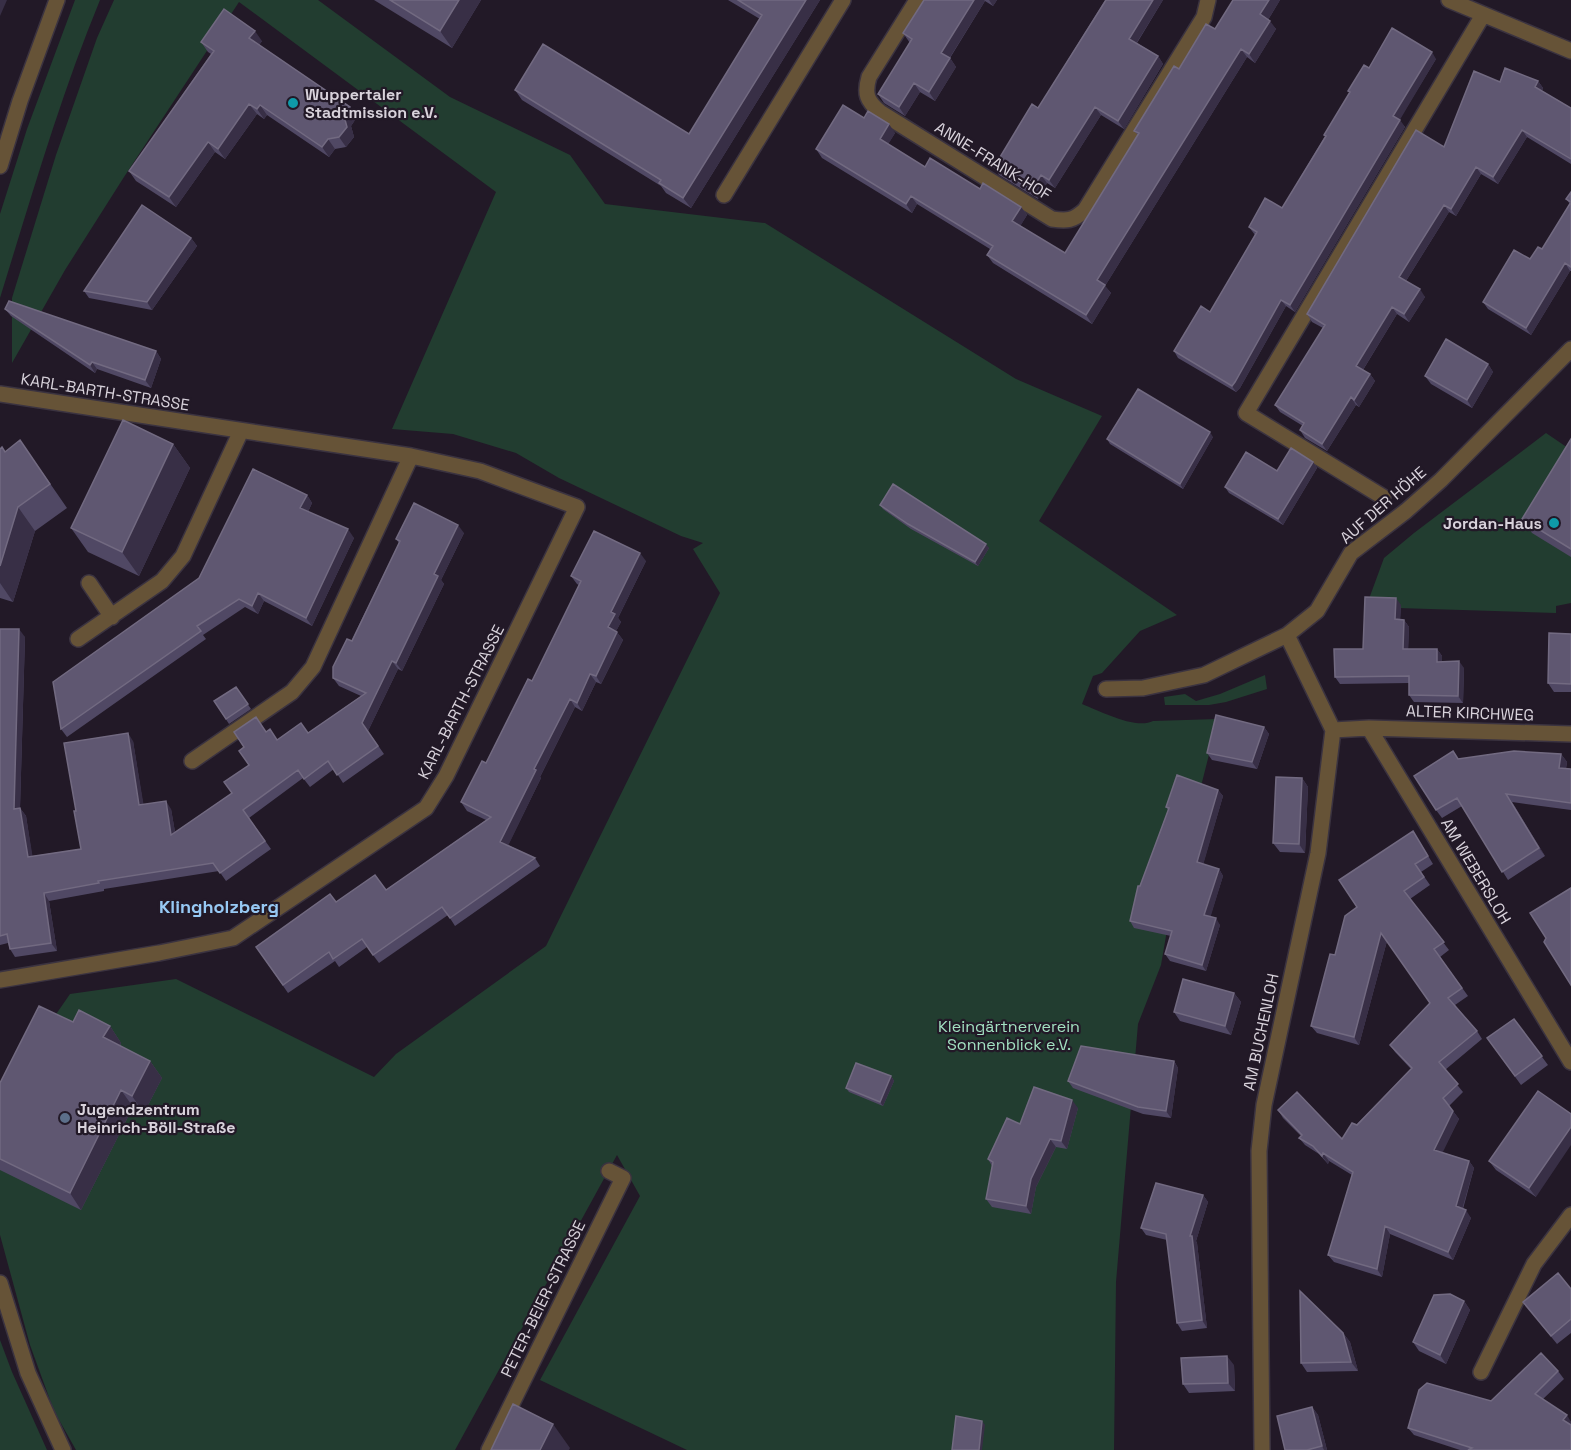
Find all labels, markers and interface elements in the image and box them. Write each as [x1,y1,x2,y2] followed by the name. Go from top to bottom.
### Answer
[305,84,438,123] place label: Wuppertaler Stadtmission e.V.
[286,96,300,110] marker: Wuppertaler Stadtmission e.V.
[931,117,1055,205] street label: ANNE-FRANK-HOF
[19,368,191,416] street label: KARL-BARTH-STRASSE
[1335,462,1431,548] street label: AUF DER HÖHE
[1443,513,1542,534] place label: Jordan-Haus
[1547,516,1561,530] marker: Jordan-Haus
[413,621,509,783] street label: KARL-BARTH-STRASSE
[1406,700,1534,726] street label: ALTER KIRCHWEG
[1436,814,1516,928] street label: AM WEBERSLOH
[159,895,279,918] district label: Klingholzberg
[1238,971,1284,1093] street label: AM BUCHENLOH
[938,1016,1080,1055] park label: Kleingärtnerverein Sonnenblick e.V.
[77,1099,235,1138] place label: Jugendzentrum Heinrich-Böll-Straße
[58,1111,72,1125] marker: Jugendzentrum Heinrich-Böll-Straße
[496,1217,590,1381] street label: PETER-BEIER-STRASSE

